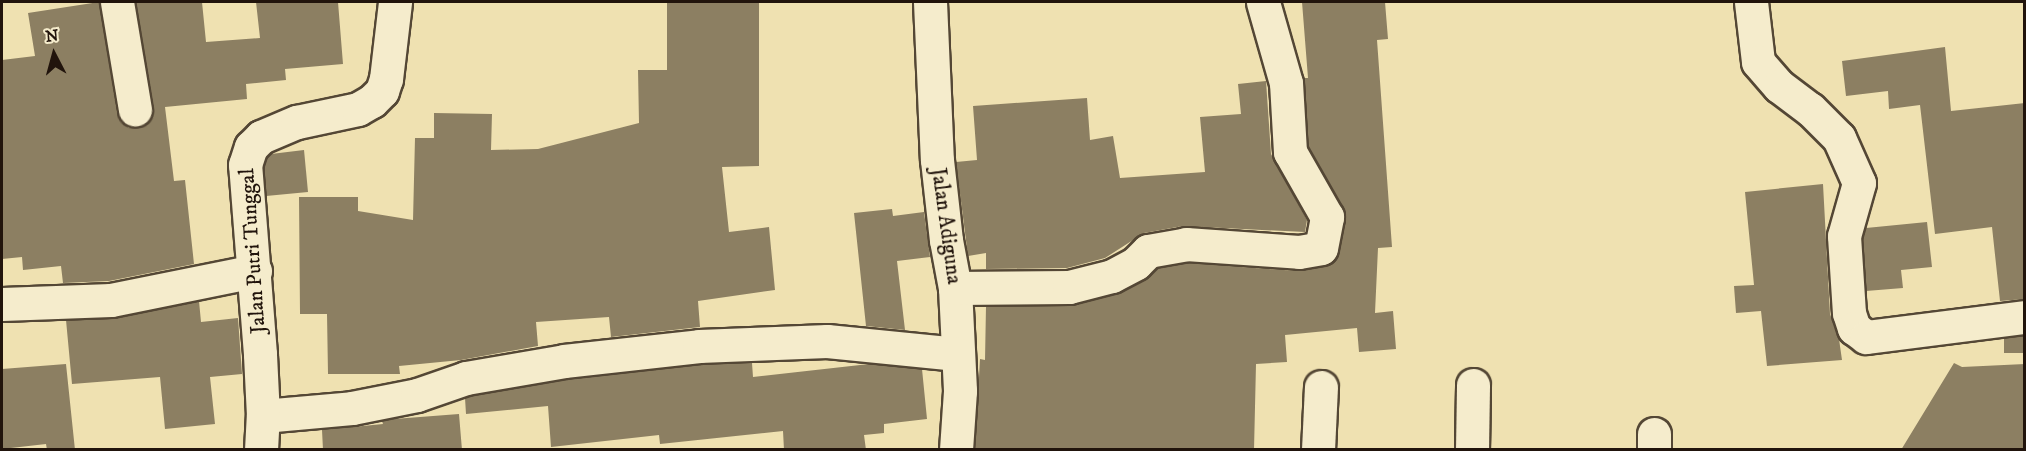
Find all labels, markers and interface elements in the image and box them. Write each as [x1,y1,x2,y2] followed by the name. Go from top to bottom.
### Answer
[24,24,84,84] north arrow
[45,25,60,47] text: N
[925,166,967,286] street label: Jalan Adiguna
[235,168,271,334] street label: Jalan Putri Tunggal

